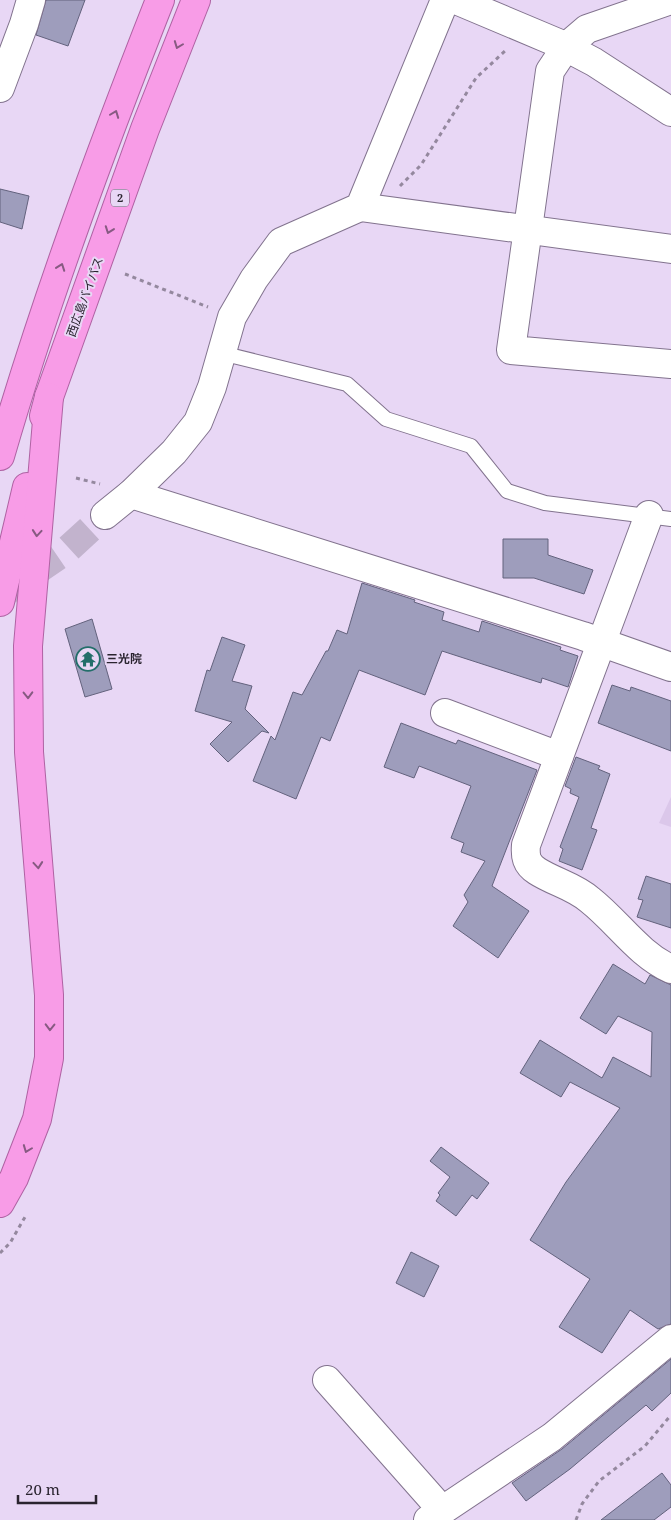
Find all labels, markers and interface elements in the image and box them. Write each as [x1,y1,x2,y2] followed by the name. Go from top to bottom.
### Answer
[174,41,184,49] one-way arrow
[109,110,120,119] one-way arrow
[111,190,129,207] road number: 2
[105,226,115,234] one-way arrow
[62,255,107,339] street label: 西広島バイパス
[55,263,65,272] one-way arrow
[32,529,43,537] one-way arrow
[75,646,101,672] temple icon: 三光院
[106,650,142,667] place label: 三光院
[23,692,33,699] one-way arrow
[32,861,43,869] one-way arrow
[45,1024,55,1031] one-way arrow
[23,1144,33,1153] one-way arrow
[18,1472,95,1504] scale bar
[25,1479,60,1499] text: 20 m

